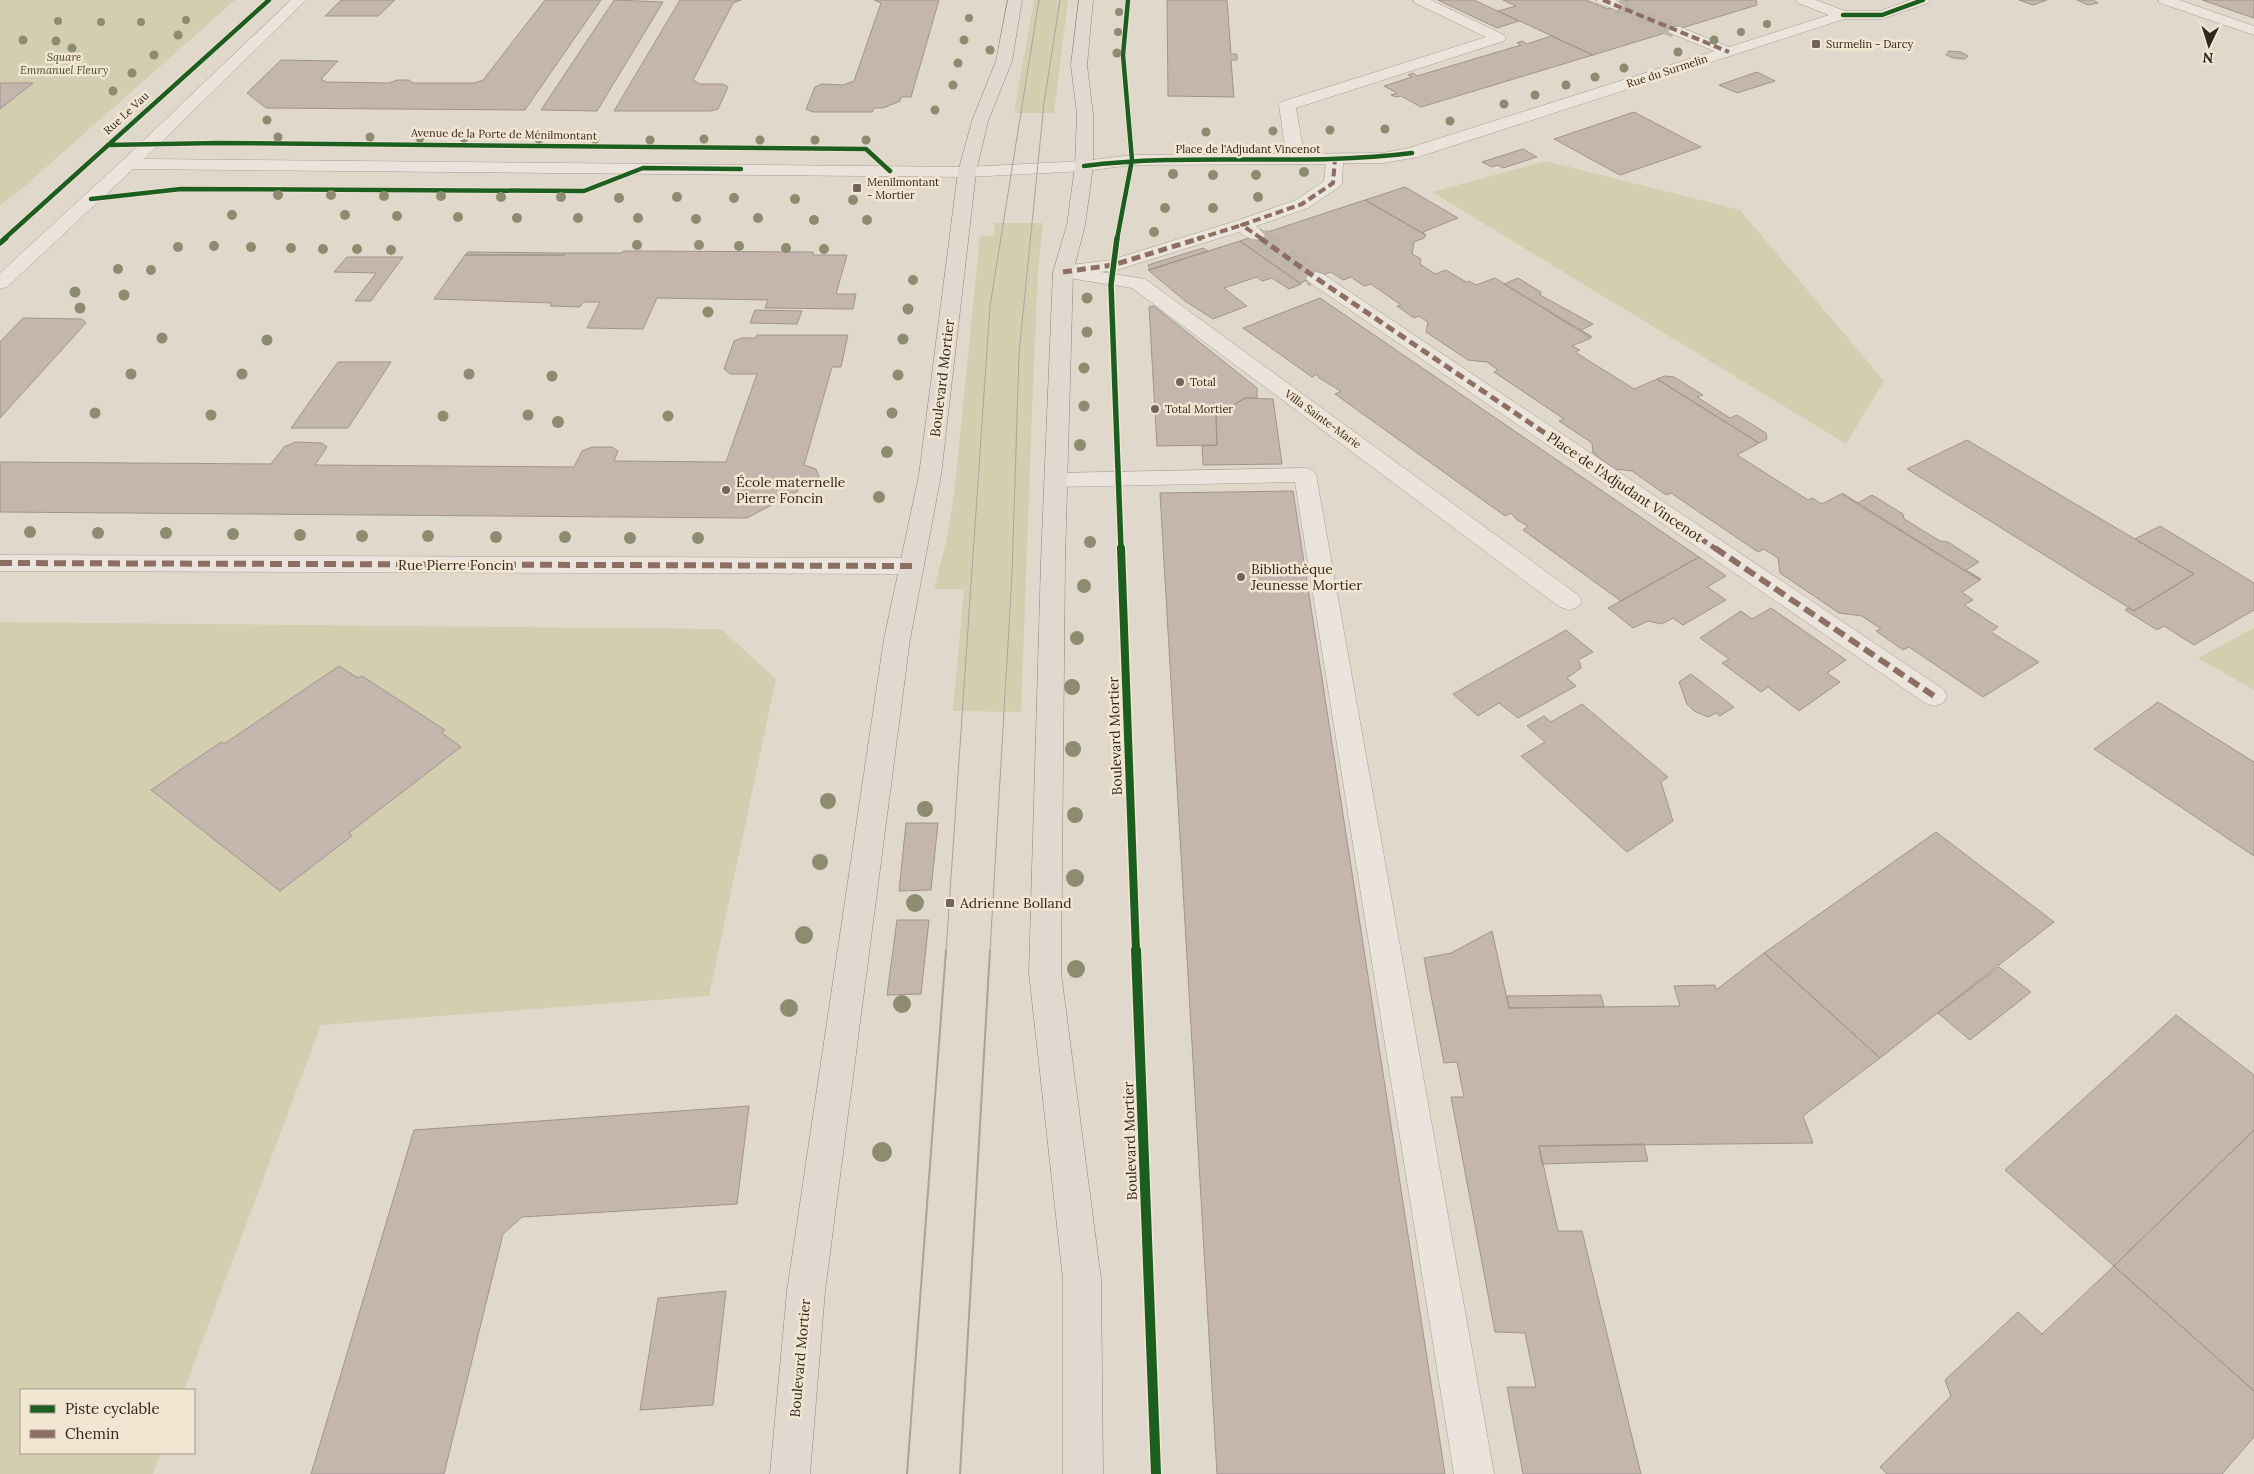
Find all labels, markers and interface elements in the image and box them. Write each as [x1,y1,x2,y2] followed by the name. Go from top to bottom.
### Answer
[2184,20,2234,70] north arrow
[1826,37,1914,51] place label: Surmelin - Darcy
[1810,38,1822,50] marker: Surmelin - Darcy
[2202,49,2214,67] text: N
[20,50,108,77] park label: Square Emmanuel Fleury
[1625,51,1710,91] street label: Rue du Surmelin
[101,88,152,137] street label: Rue Le Vau
[410,125,598,143] street label: Avenue de la Porte de Ménilmontant
[1176,142,1321,156] street label: Place de l'Adjudant Vincenot
[867,175,940,202] place label: Menilmontant - Mortier
[851,182,863,194] marker: Menilmontant - Mortier
[926,318,958,438] street label: Boulevard Mortier
[1190,375,1216,389] place label: Total
[1174,376,1186,388] marker: Total
[1281,386,1364,452] street label: Villa Sainte-Marie
[1165,402,1233,416] place label: Total Mortier
[1149,403,1161,415] marker: Total Mortier
[1544,428,1707,546] street label: Place de l'Adjudant Vincenot
[736,473,846,507] place label: École maternelle Pierre Foncin
[720,484,732,496] marker: École maternelle Pierre Foncin
[398,556,514,574] street label: Rue Pierre Foncin
[1250,560,1362,594] place label: Bibliothèque Jeunesse Mortier
[1235,571,1247,583] marker: Bibliothèque Jeunesse Mortier
[1104,676,1126,796] street label: Boulevard Mortier
[959,894,1072,912] place label: Adrienne Bolland
[944,897,956,909] marker: Adrienne Bolland
[1119,1081,1141,1201] street label: Boulevard Mortier
[786,1298,814,1418] street label: Boulevard Mortier
[20,1389,195,1454] legend
[65,1399,160,1418] text: Piste cyclable
[65,1424,119,1443] text: Chemin

